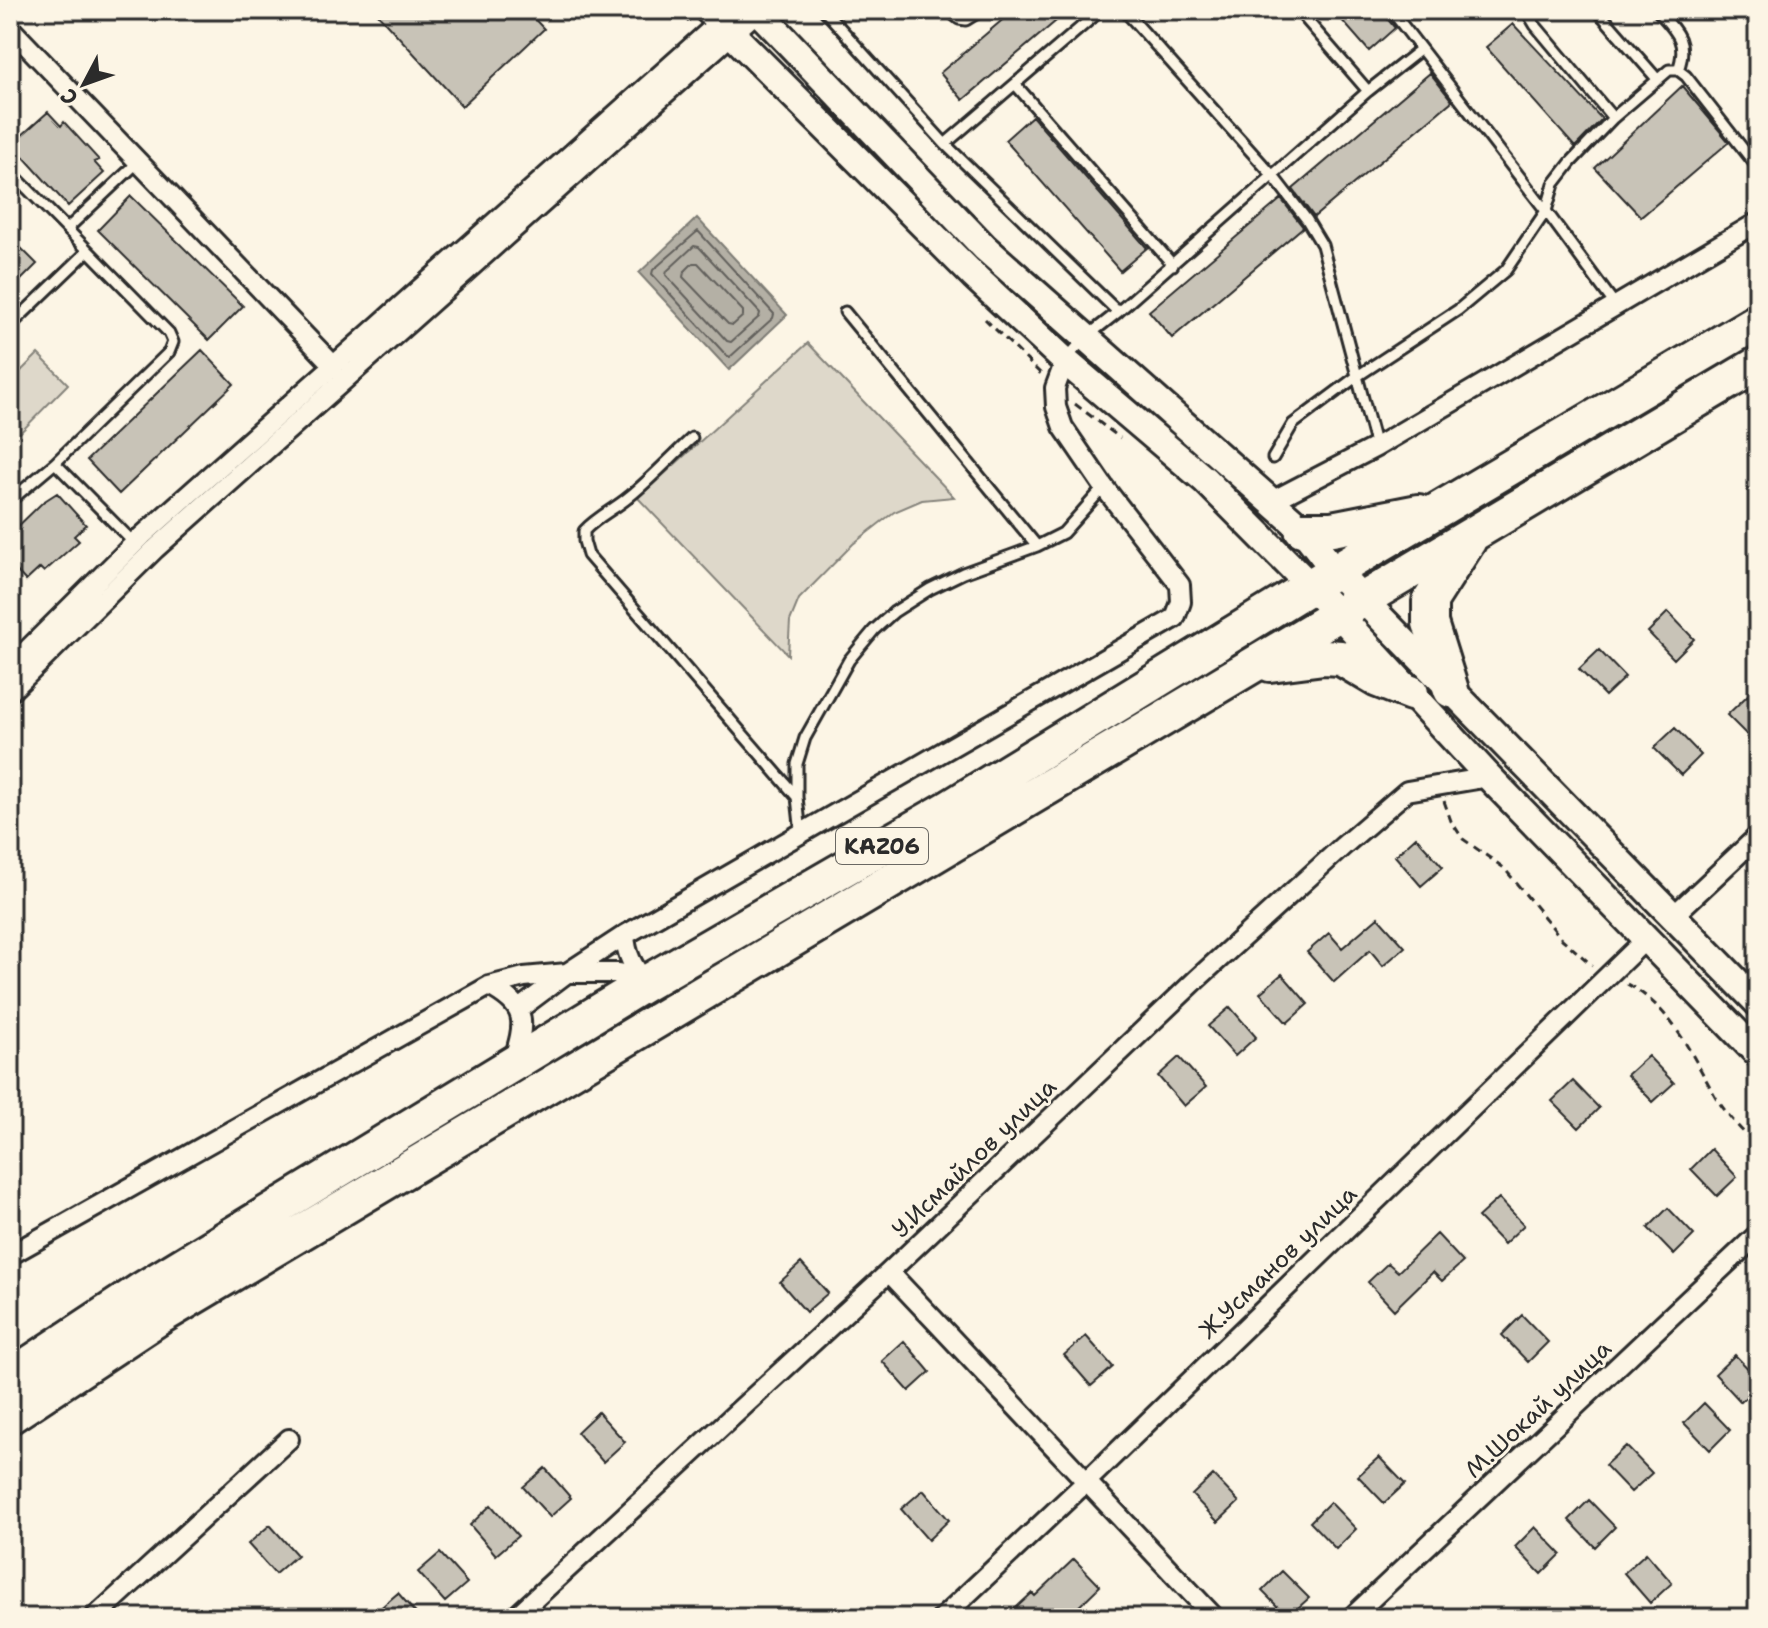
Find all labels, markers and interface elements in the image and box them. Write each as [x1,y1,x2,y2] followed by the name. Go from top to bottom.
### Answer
[44,44,124,124] north arrow
[54,82,85,111] text: С
[836,828,928,864] road number: KАZ06
[885,1071,1063,1245] street label: У.Исмайлов улица
[1192,1178,1364,1346] street label: Ж.Усманов улица
[1458,1333,1618,1485] street label: М.Шокай улица

